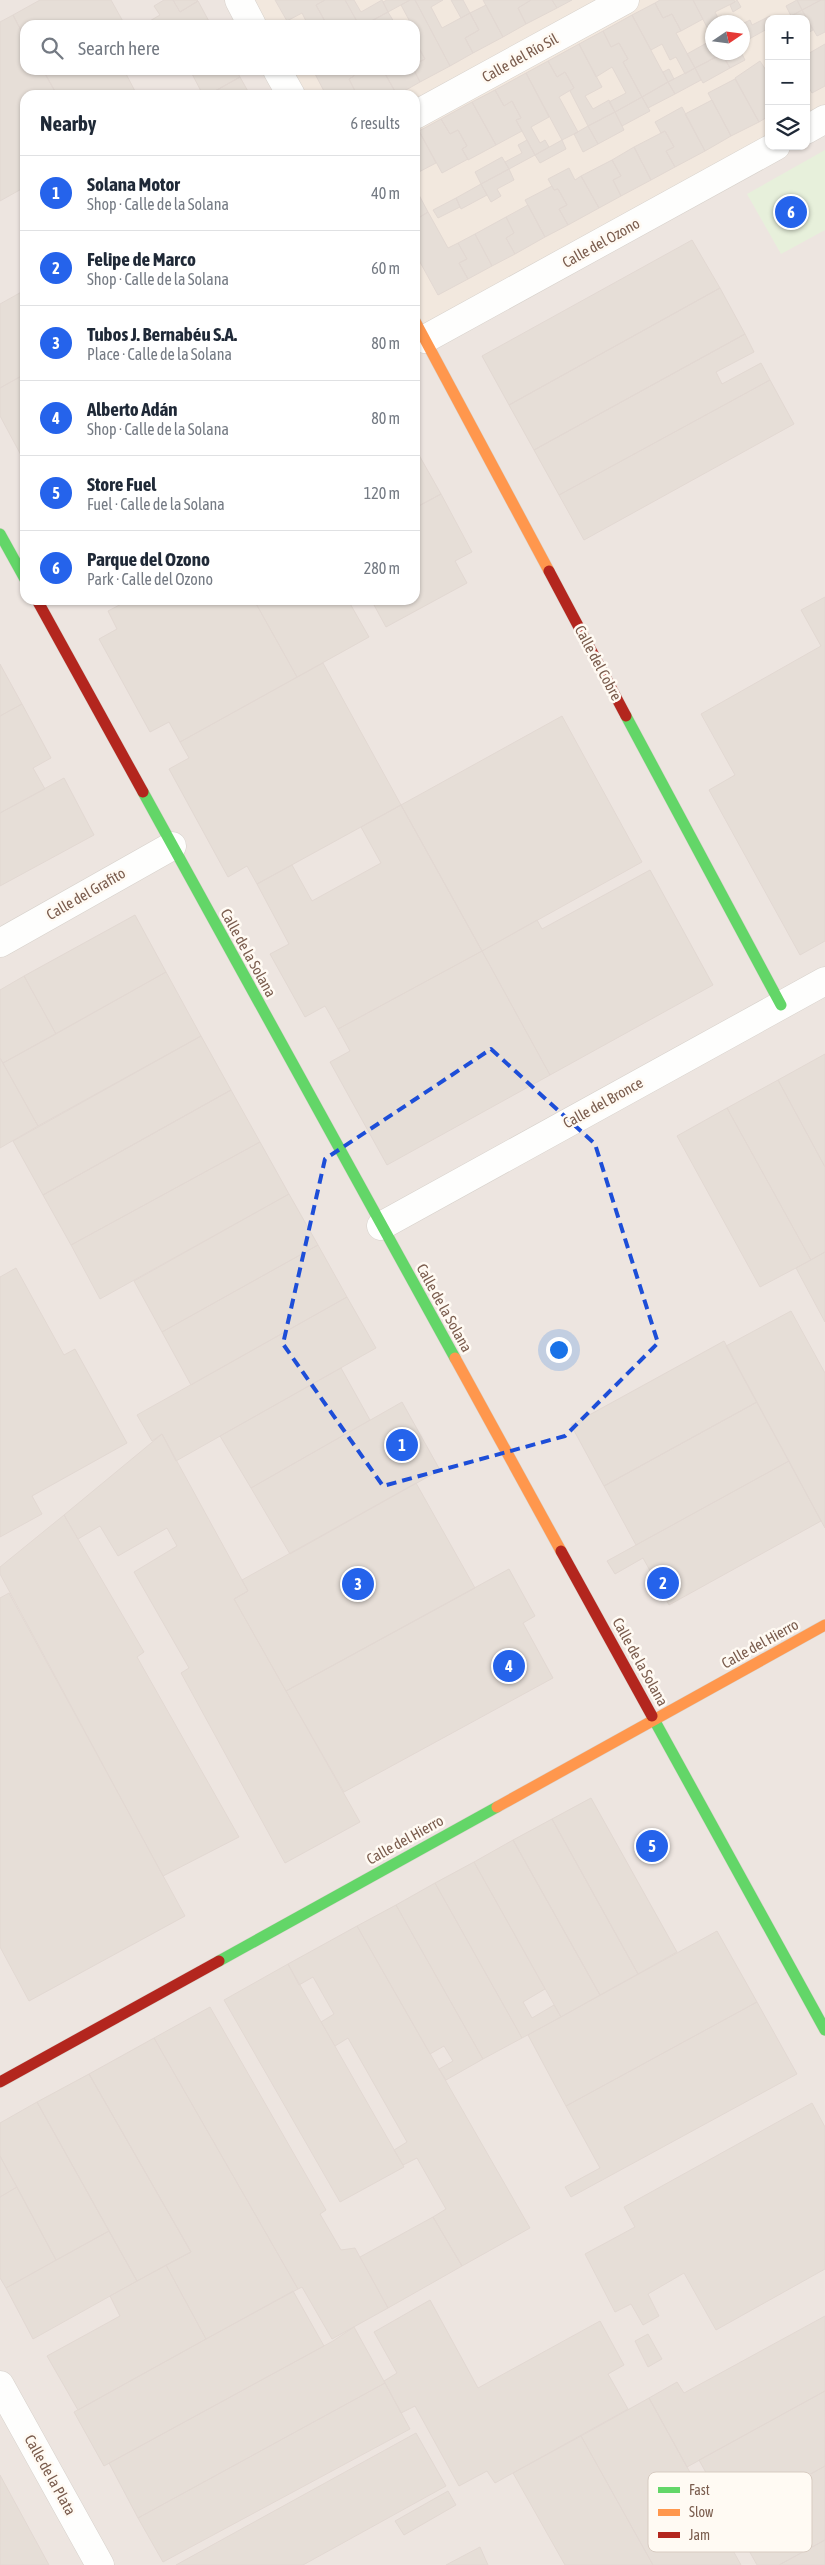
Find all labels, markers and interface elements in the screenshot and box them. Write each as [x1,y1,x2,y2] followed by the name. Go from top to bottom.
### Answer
[705,15,750,60] north arrow
[765,15,810,150] map controls
[765,15,810,60] button: +
[20,20,420,75] search box
[479,30,561,85] street label: Calle del Río Sil
[38,34,66,62] icon: search
[78,37,160,59] text: Search here
[765,60,810,105] button: −
[765,105,810,150] button: layers
[40,111,96,135] text: Nearby
[350,114,400,132] text: 6 results
[87,173,180,195] text: Solana Motor
[52,184,60,202] text: 1
[371,184,400,202] text: 40 m
[775,193,807,231] pin: 6
[87,195,229,213] text: Shop · Calle de la Solana
[559,214,642,271] street label: Calle del Ozono
[87,248,196,270] text: Felipe de Marco
[52,259,60,277] text: 2
[371,259,400,277] text: 60 m
[87,270,229,288] text: Shop · Calle de la Solana
[87,323,237,345] text: Tubos J. Bernabéu S.A.
[52,334,60,352] text: 3
[371,334,400,352] text: 80 m
[87,345,232,363] text: Place · Calle de la Solana
[87,398,178,420] text: Alberto Adán
[52,409,60,427] text: 4
[371,409,400,427] text: 80 m
[87,420,229,438] text: Shop · Calle de la Solana
[87,473,156,495] text: Store Fuel
[52,484,60,502] text: 5
[364,484,400,502] text: 120 m
[87,495,225,513] text: Fuel · Calle de la Solana
[87,548,210,570] text: Parque del Ozono
[52,559,60,577] text: 6
[364,559,400,577] text: 280 m
[87,570,213,588] text: Park · Calle del Ozono
[572,622,625,703] street label: Calle del Cobre
[43,864,128,923] street label: Calle del Grafito
[217,906,280,1000] street label: Calle de la Solana
[560,1074,646,1131] street label: Calle del Bronce
[413,1261,476,1355] street label: Calle de la Solana
[546,1337,572,1363] your location
[386,1426,418,1464] pin: 1
[647,1564,679,1602] pin: 2
[342,1565,374,1603] pin: 3
[609,1615,672,1709] street label: Calle de la Solana
[718,1615,801,1672] street label: Calle del Hierro
[493,1647,525,1685] pin: 4
[363,1811,446,1868] street label: Calle del Hierro
[636,1827,668,1865] pin: 5
[21,2432,79,2518] street label: Calle de la Plata
[648,2472,812,2552] legend
[689,2482,710,2498] text: Fast
[689,2504,714,2520] text: Slow
[689,2527,710,2543] text: Jam

